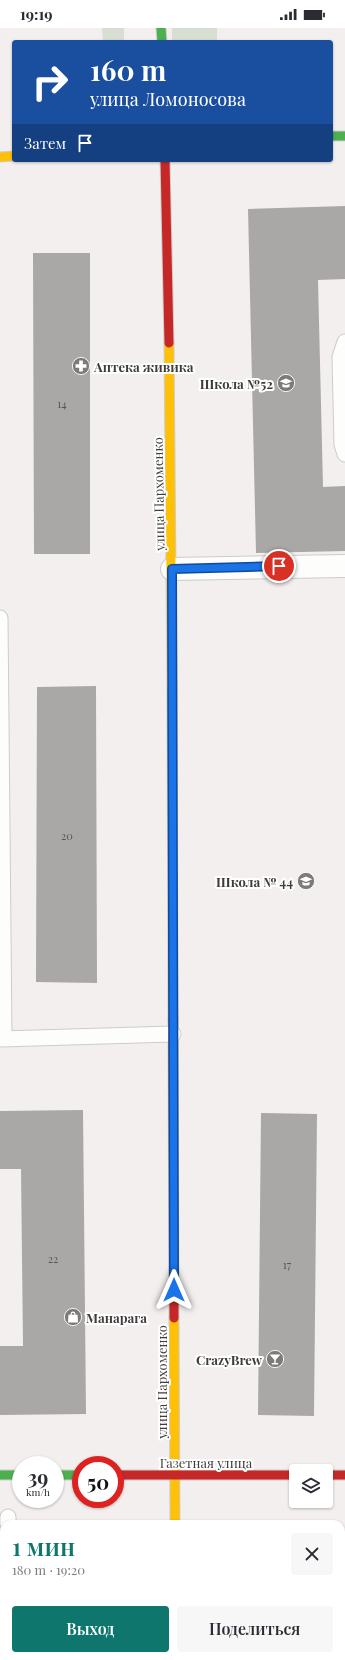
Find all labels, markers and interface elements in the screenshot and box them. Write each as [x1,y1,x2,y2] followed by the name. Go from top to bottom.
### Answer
[20,4,52,24] text: 19:19
[90,51,166,88] text: 160 m
[24,56,76,108] icon: right
[90,87,246,111] text: улица Ломоносова
[74,132,96,154] icon: arrive
[24,133,66,153] text: Затем
[71,356,91,376] pharmacy icon: Аптека живика
[93,358,194,375] place label: Аптека живика
[276,373,296,393] school or university icon: Школа №52
[200,375,273,392] place label: Школа №52
[57,396,67,411] house number: 14
[149,437,168,552] street label: улица Пархоменко
[262,549,296,583] pin
[268,555,290,577] icon: arrive
[61,828,73,843] house number: 20
[296,871,316,891] school or university icon: Школа № 44
[216,873,293,890] place label: Школа № 44
[48,1251,58,1266] house number: 22
[283,1257,292,1272] house number: 17
[153,1269,195,1311] position arrow
[63,1307,83,1327] shop icon: Манарага
[86,1309,147,1326] place label: Манарага
[153,1325,170,1440] street label: улица Пархоменко
[265,1349,285,1369] bar icon: CrazyBrew
[196,1351,263,1368] place label: CrazyBrew
[160,1454,253,1471] street label: Газетная улица
[72,1456,124,1508] speed limit sign: 50
[28,1463,48,1490] text: 39
[289,1464,333,1508] map controls
[289,1464,333,1508] button: layers
[26,1485,50,1499] text: km/h
[12,1530,75,1562] text: 1 мин
[291,1533,333,1575] button: close
[12,1561,85,1578] text: 180 m · 19:20
[12,1606,169,1652] button: Выход
[177,1606,333,1652] button: Поделиться

